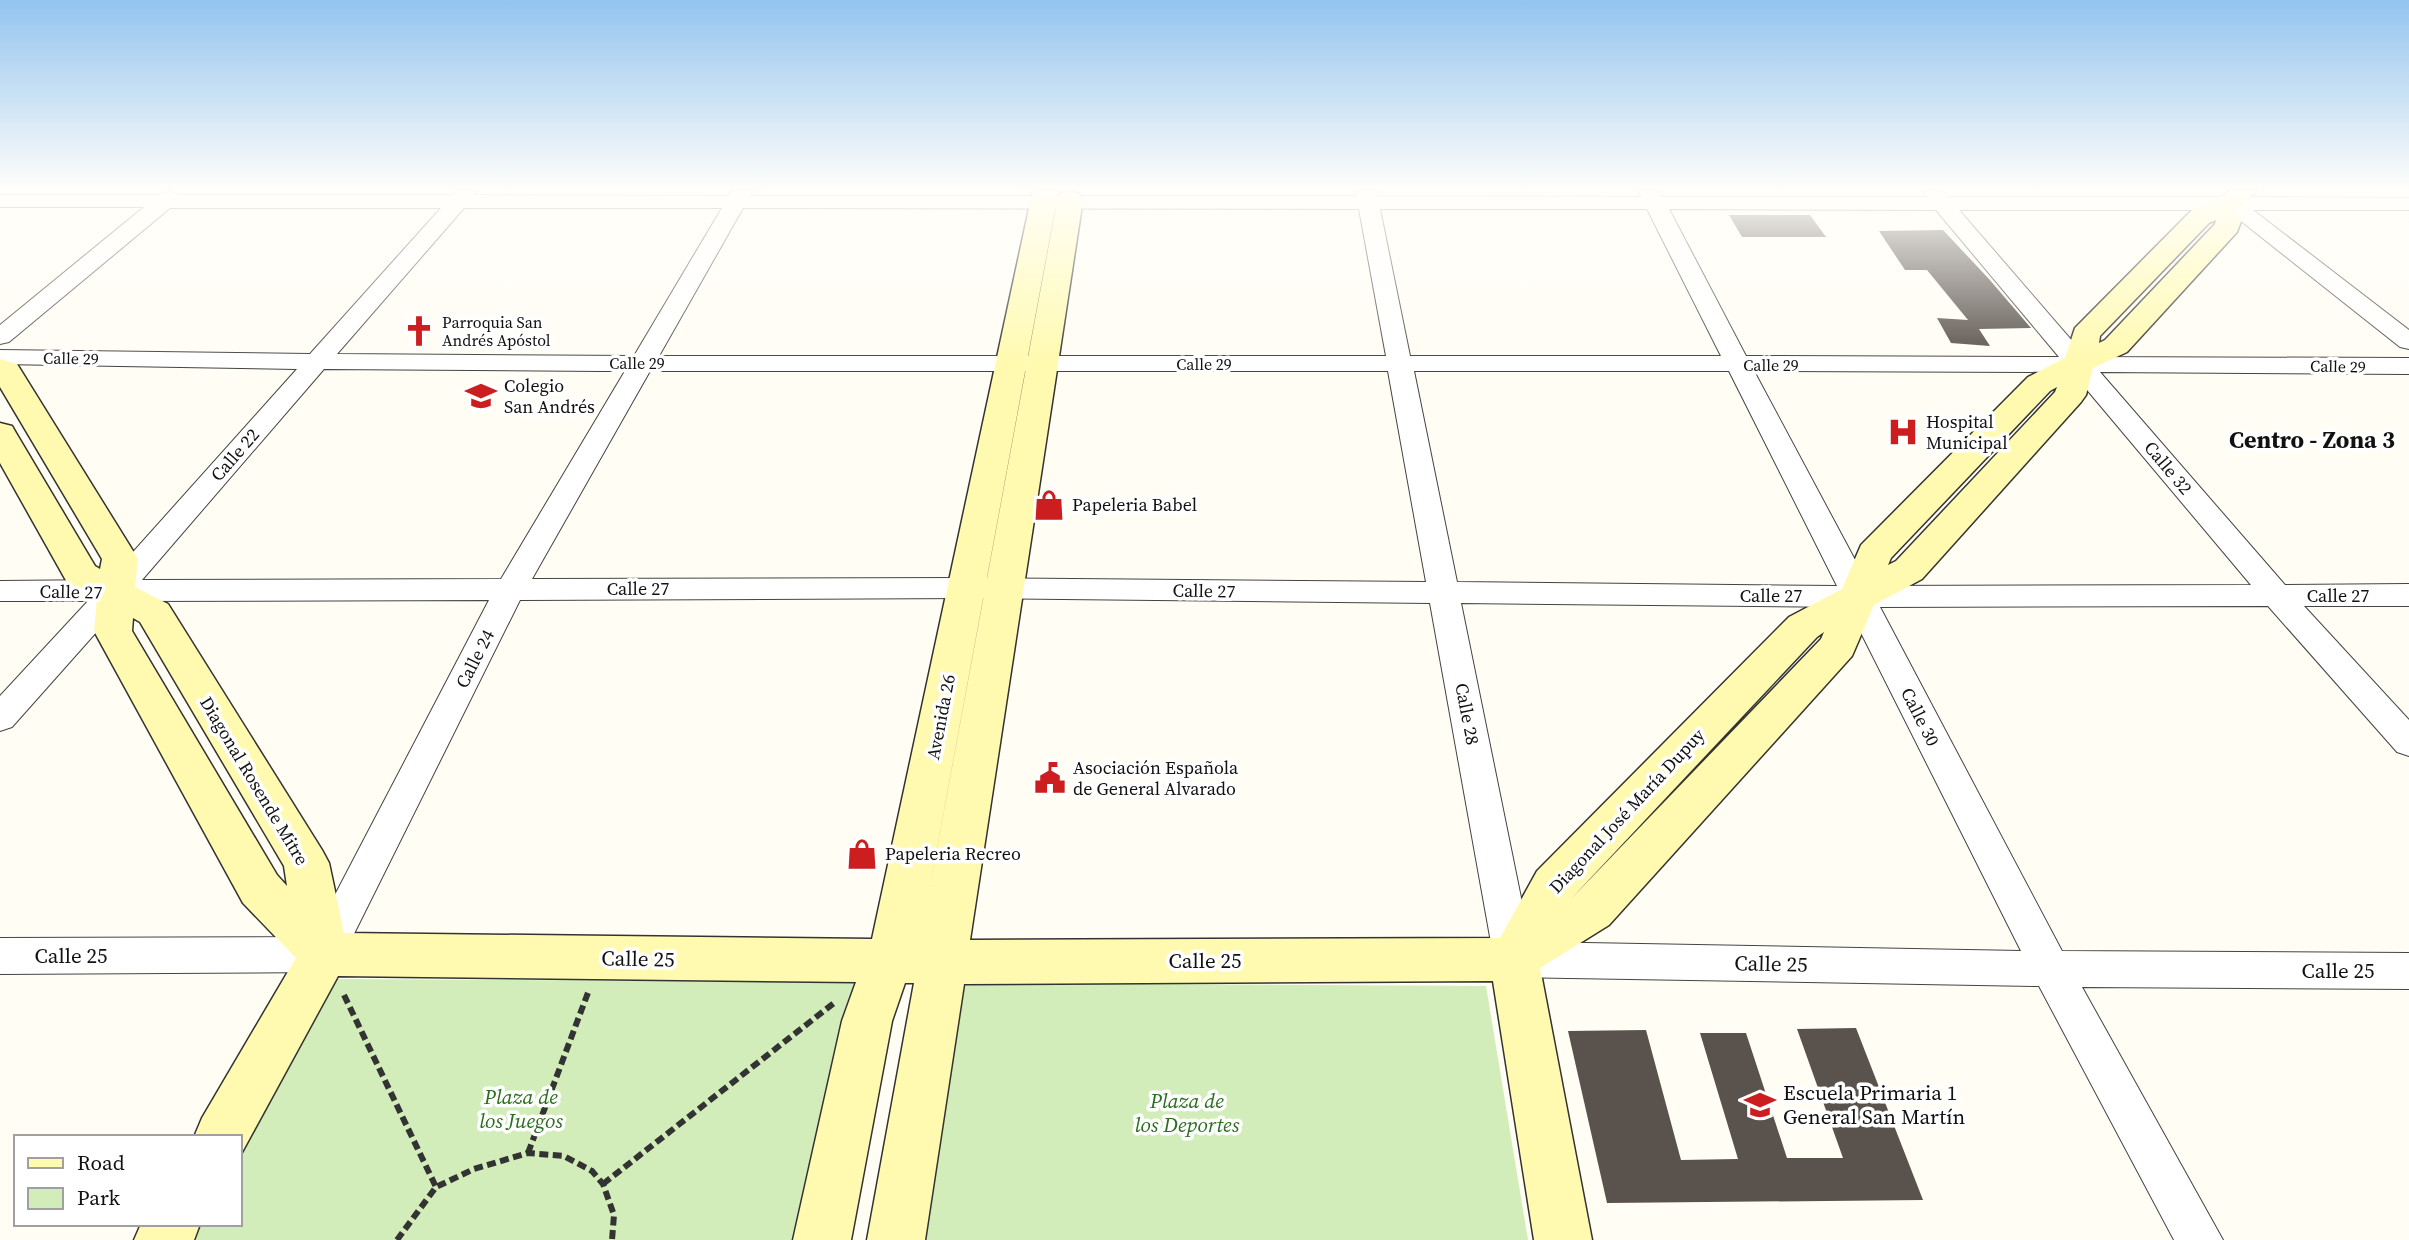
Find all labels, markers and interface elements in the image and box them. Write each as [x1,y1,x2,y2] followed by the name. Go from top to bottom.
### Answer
[442,311,551,351] place label: Parroquia San Andrés Apóstol
[402,314,436,348] church icon: Parroquia San Andrés Apóstol
[43,347,99,369] street label: Calle 29
[609,352,665,374] street label: Calle 29
[1176,353,1232,375] street label: Calle 29
[1743,354,1799,376] street label: Calle 29
[2310,355,2366,377] street label: Calle 29
[504,373,595,419] place label: Colegio San Andrés
[464,379,498,413] school or university icon: Colegio San Andrés
[1926,409,2008,455] place label: Hospital Municipal
[1886,415,1920,449] hospital icon: Hospital Municipal
[205,423,265,487] street label: Calle 22
[2229,423,2395,456] district label: Centro - Zona 3
[2139,436,2198,500] street label: Calle 32
[1032,488,1066,522] shop icon: Papeleria Babel
[1072,492,1197,517] place label: Papeleria Babel
[607,576,669,601] street label: Calle 27
[1172,577,1236,604] street label: Calle 27
[39,578,103,605] street label: Calle 27
[1740,583,1802,608] street label: Calle 27
[2307,583,2369,608] street label: Calle 27
[449,625,500,692] street label: Calle 24
[920,672,961,762] street label: Avenida 26
[1449,681,1486,747] street label: Calle 28
[1895,683,1946,750] street label: Calle 30
[194,692,315,870] street label: Diagonal Rosende Mitre
[1543,722,1710,899] street label: Diagonal José María Dupuy
[1073,755,1239,801] place label: Asociación Española de General Alvarado
[1033,761,1067,795] public building icon: Asociación Española de General Alvarado
[845,837,879,871] shop icon: Papeleria Recreo
[885,841,1021,866] place label: Papeleria Recreo
[34,941,108,970] street label: Calle 25
[601,943,675,974] street label: Calle 25
[1168,946,1242,975] street label: Calle 25
[1734,948,1808,979] street label: Calle 25
[2301,956,2375,985] street label: Calle 25
[1783,1078,1965,1131] place label: Escuela Primaria 1 General San Martín
[479,1082,563,1135] park label: Plaza de los Juegos
[1135,1086,1240,1139] park label: Plaza de los Deportes
[1743,1088,1777,1122] school or university icon: Escuela Primaria 1 General San Martín
[14,1135,242,1226] legend
[77,1148,125,1177] text: Road
[77,1183,121,1212] text: Park

